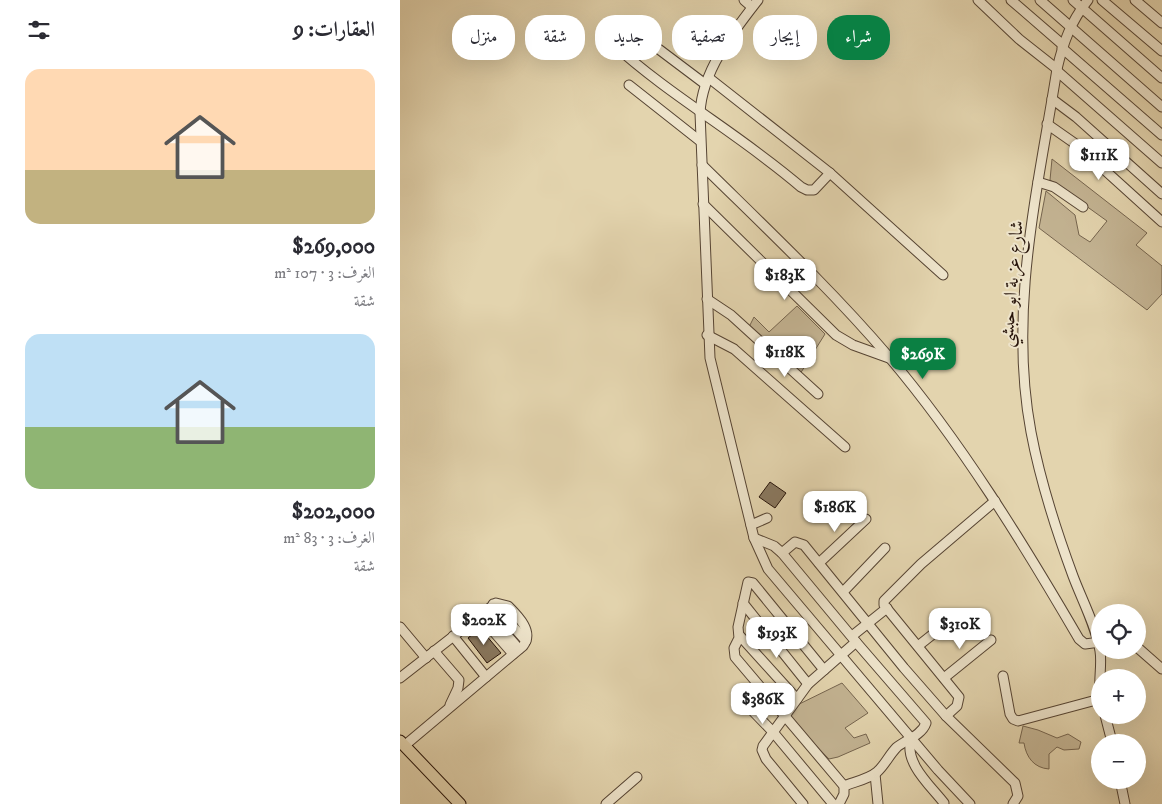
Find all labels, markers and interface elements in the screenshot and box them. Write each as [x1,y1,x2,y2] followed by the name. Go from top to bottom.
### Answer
[452,15,515,60] chip: منزل
[525,15,585,60] chip: شقة
[595,15,662,60] chip: جديد
[672,15,743,60] chip: تصفية
[753,15,817,60] chip: إيجار
[827,15,890,60] chip: شراء
[25,16,53,44] icon: filters
[293,17,375,43] text: العقارات: 9
[155,102,245,192] icon: home
[1064,138,1134,181] pin: $111K
[1080,145,1118,165] text: $111K
[995,220,1034,349] street label: شارع عزبة ابو حبشي
[292,234,375,260] text: $269,000
[750,258,820,301] pin: $183K
[274,263,375,283] text: الغرف: 3 · 107 m²
[765,265,805,285] text: $183K
[354,291,375,311] text: شقة
[750,336,820,378] pin: $118K
[888,338,958,380] pin: $269K
[765,342,805,362] text: $118K
[901,344,945,364] text: $269K
[155,367,245,457] icon: home
[800,490,870,533] pin: $186K
[814,497,856,517] text: $186K
[292,499,375,525] text: $202,000
[283,528,375,548] text: الغرف: 3 · 83 m²
[354,556,375,576] text: شقة
[449,604,519,646] pin: $202K
[1091,604,1146,789] map controls
[1091,604,1146,659] button: locate
[925,608,995,650] pin: $310K
[462,610,506,630] text: $202K
[940,614,980,634] text: $310K
[742,616,812,659] pin: $193K
[757,623,797,643] text: $193K
[1091,669,1146,724] button: +
[728,682,798,725] pin: $386K
[742,689,784,709] text: $386K
[1091,734,1146,789] button: −

